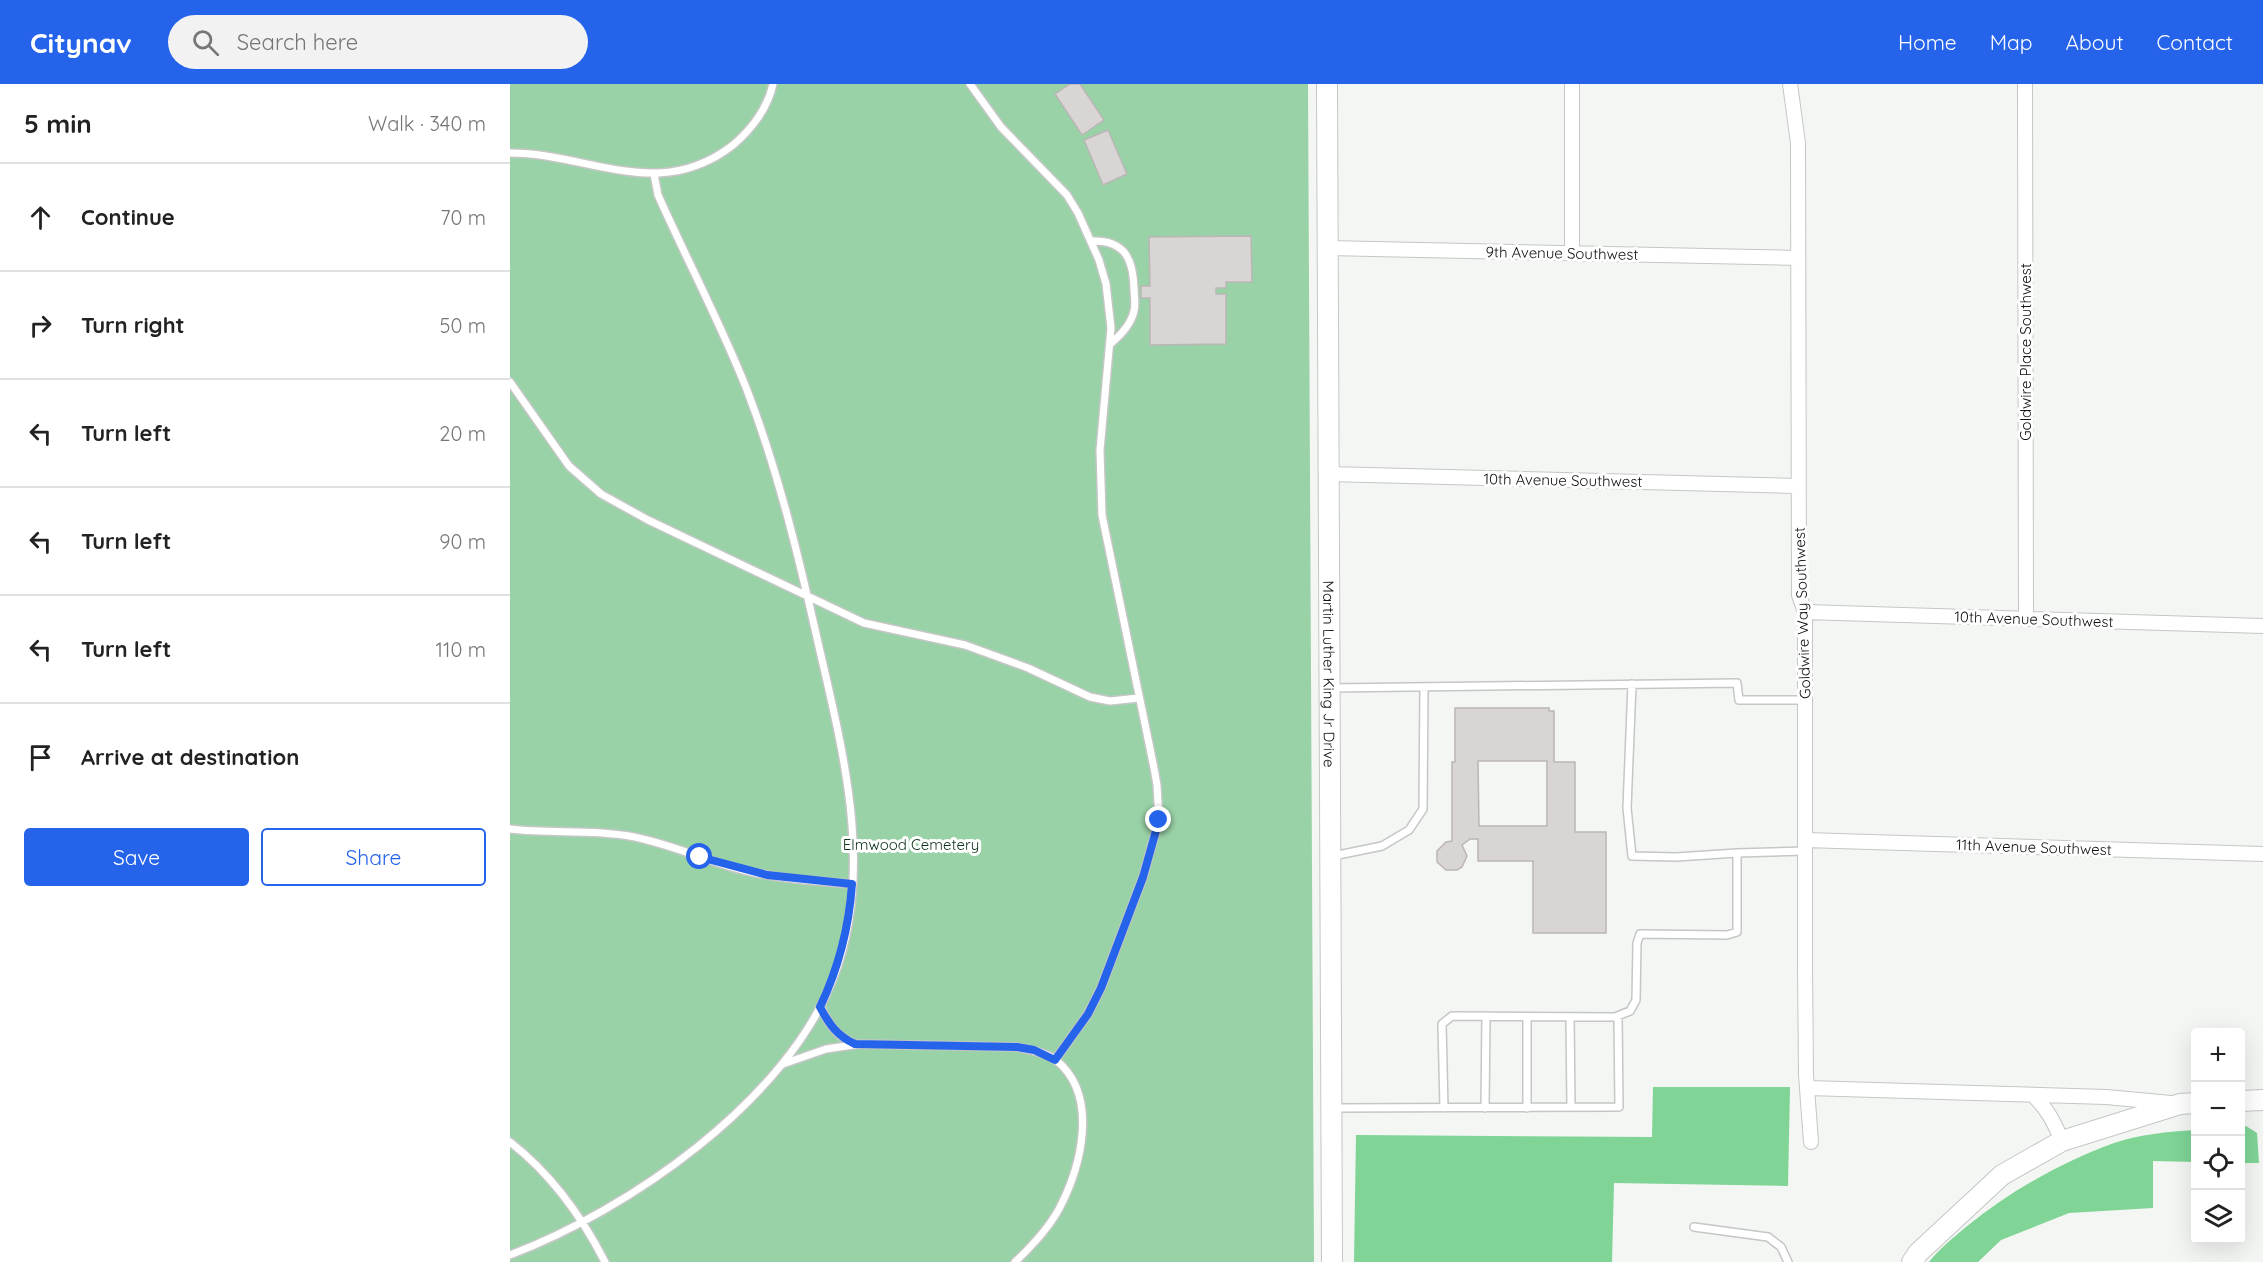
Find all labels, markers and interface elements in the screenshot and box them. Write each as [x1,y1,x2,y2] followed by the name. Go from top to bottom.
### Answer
[168,15,588,69] search box
[30,25,132,60] text: Citynav
[189,26,222,59] icon: search
[237,28,358,56] text: Search here
[1898,29,1957,55] text: Home
[1990,29,2033,55] text: Map
[2066,29,2124,55] text: About
[2157,29,2233,55] text: Contact
[24,107,92,140] text: 5 min
[368,111,486,136] text: Walk · 340 m
[24,201,57,234] icon: ahead
[81,203,175,231] text: Continue
[440,205,486,230] text: 70 m
[1485,242,1639,264] street label: 9th Avenue Southwest
[2016,263,2035,441] street label: Goldwire Place Southwest
[24,309,57,342] icon: right
[81,311,185,339] text: Turn right
[440,313,486,338] text: 50 m
[24,417,57,450] icon: left
[81,419,171,447] text: Turn left
[439,421,486,446] text: 20 m
[1483,469,1643,491] street label: 10th Avenue Southwest
[24,525,57,558] icon: left
[81,527,171,555] text: Turn left
[1790,527,1814,699] street label: Goldwire Way Southwest
[439,529,486,554] text: 90 m
[1320,580,1339,768] street label: Martin Luther King Jr Drive
[1954,607,2114,631] street label: 10th Avenue Southwest
[24,633,57,666] icon: left
[81,635,171,663] text: Turn left
[436,637,486,662] text: 110 m
[24,741,57,774] icon: arrive
[81,743,299,771] text: Arrive at destination
[1145,806,1171,832] route end
[24,828,249,886] button: Save
[261,828,486,886] button: Share
[843,835,979,854] park label: Elmwood Cemetery
[1956,835,2112,859] street label: 11th Avenue Southwest
[686,843,712,869] route start
[2191,1028,2245,1244] map controls
[2191,1028,2245,1082] button: +
[2191,1082,2245,1136] button: −
[2191,1136,2245,1190] button: locate
[2191,1190,2245,1244] button: layers

